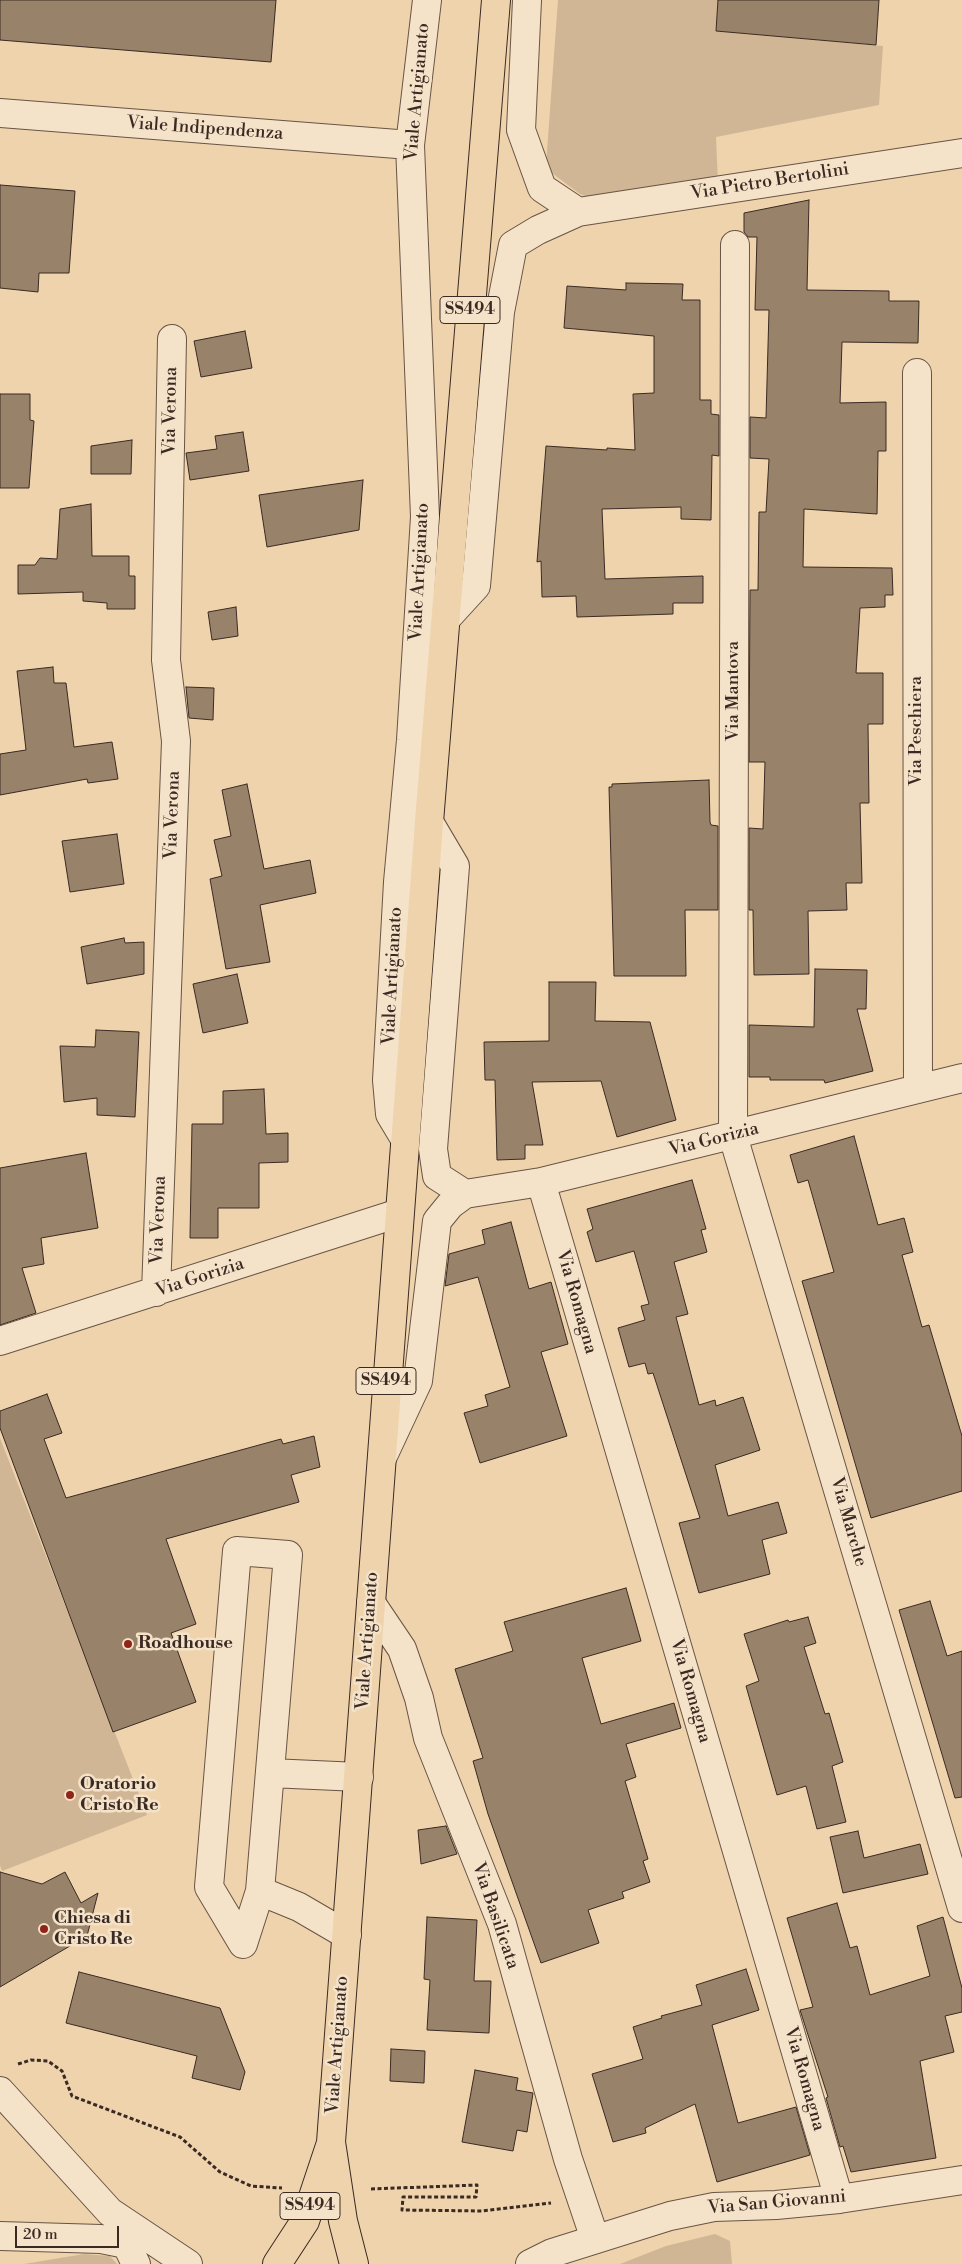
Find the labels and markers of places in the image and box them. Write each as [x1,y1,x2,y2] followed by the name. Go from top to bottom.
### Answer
[138,1633,233,1655] place label: Roadhouse
[122,1638,134,1650] marker: Roadhouse
[80,1774,159,1816] place label: Oratorio Cristo Re
[64,1789,76,1801] marker: Oratorio Cristo Re
[54,1908,133,1950] place label: Chiesa di Cristo Re
[38,1923,50,1935] marker: Chiesa di Cristo Re

